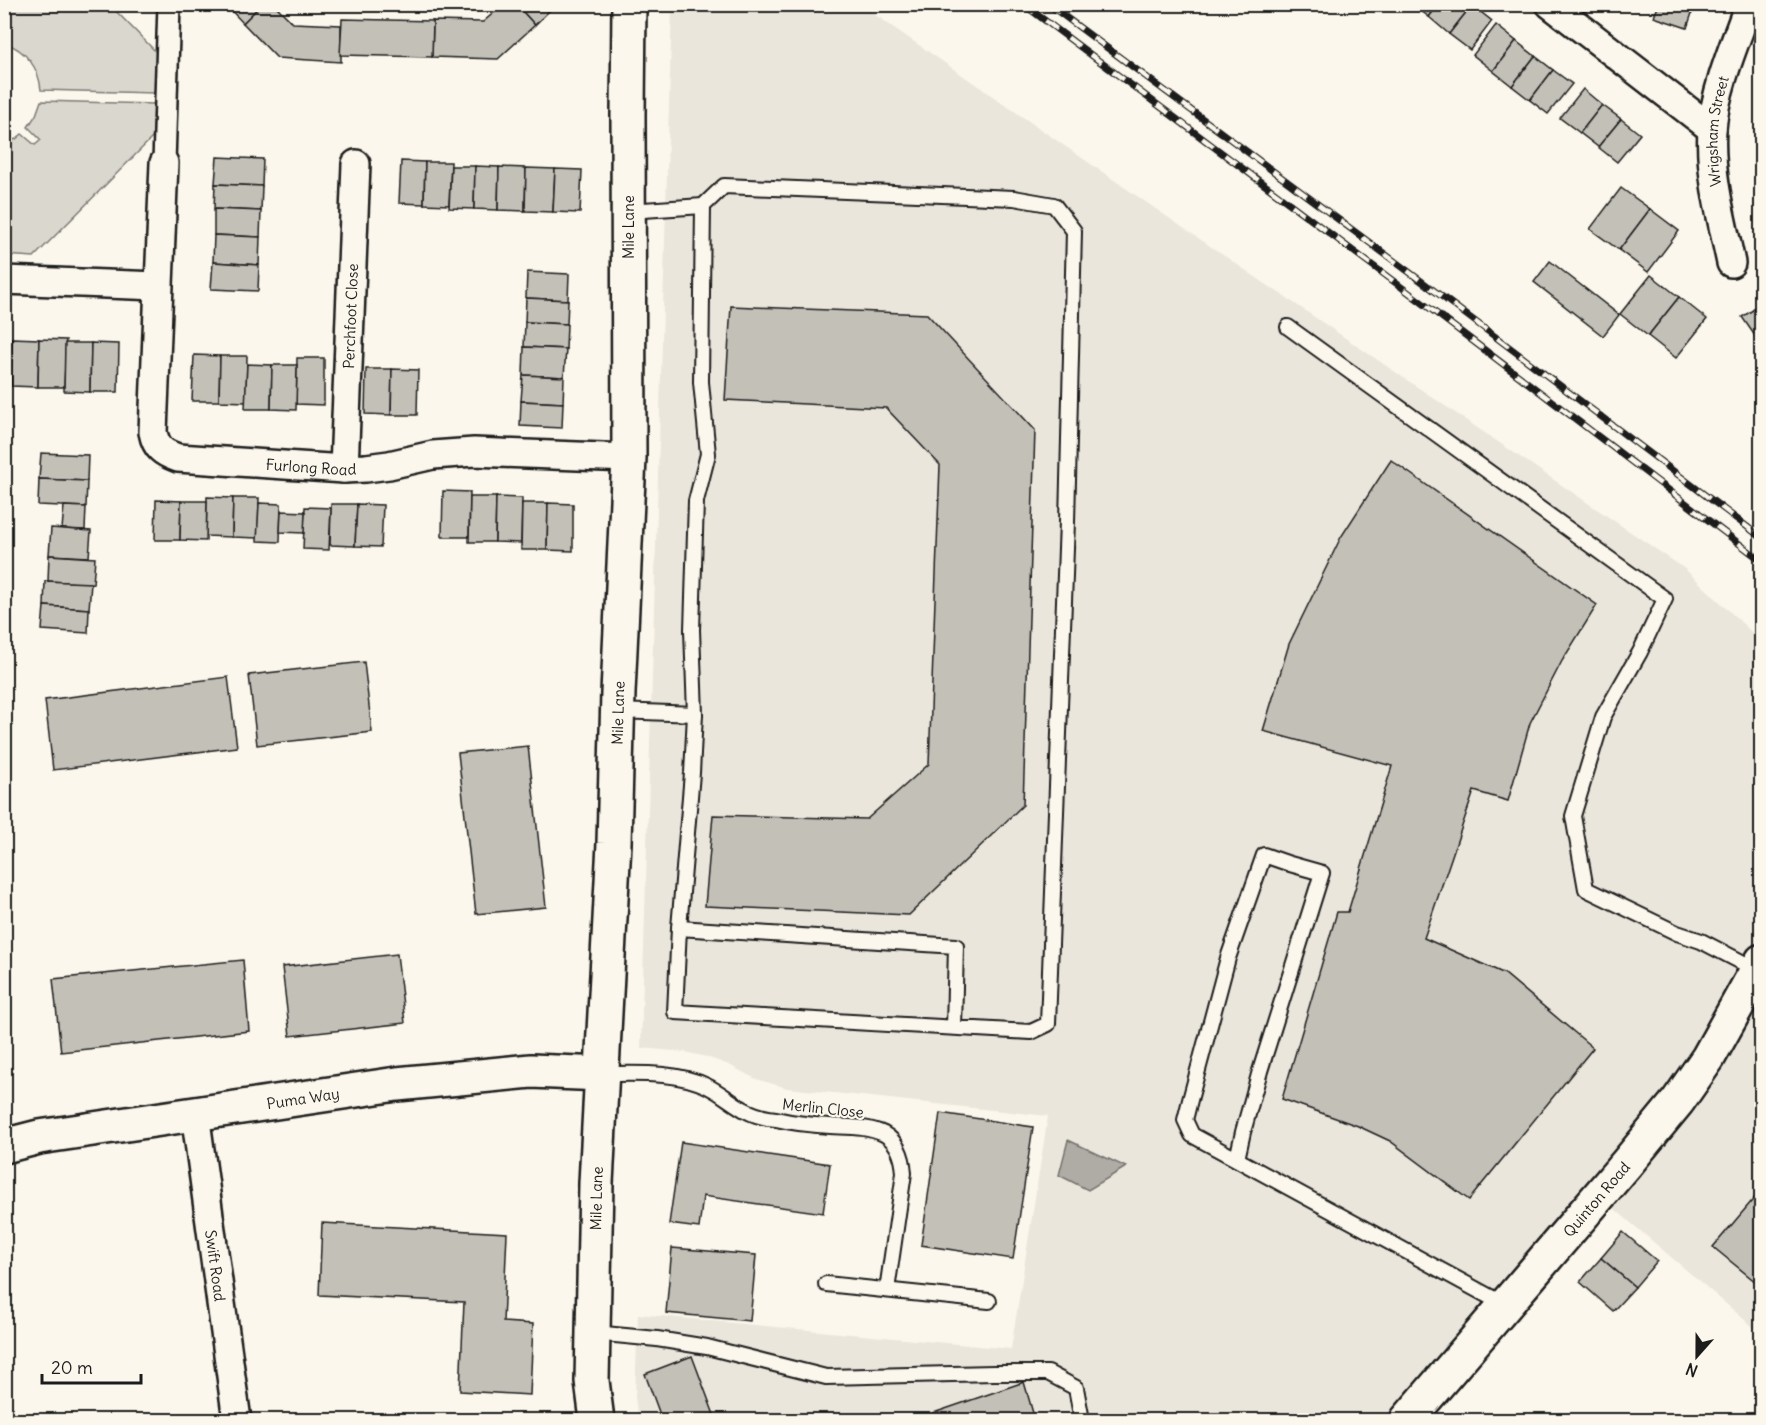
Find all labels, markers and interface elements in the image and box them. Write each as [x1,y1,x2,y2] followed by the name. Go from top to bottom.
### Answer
[1702,73,1732,188] street label: Wrigsham Street
[619,195,638,259] street label: Mile Lane
[338,263,362,369] street label: Perchfoot Close
[265,454,357,479] street label: Furlong Road
[607,680,628,745] street label: Mile Lane
[265,1083,341,1113] street label: Puma Way
[781,1094,865,1122] street label: Merlin Close
[1559,1157,1634,1240] street label: Quinton Road
[586,1166,606,1231] street label: Mile Lane
[202,1229,230,1303] street label: Swift Road
[1667,1326,1727,1386] north arrow
[42,1347,141,1385] scale bar
[51,1356,93,1379] text: 20 m
[1683,1359,1700,1381] text: N

